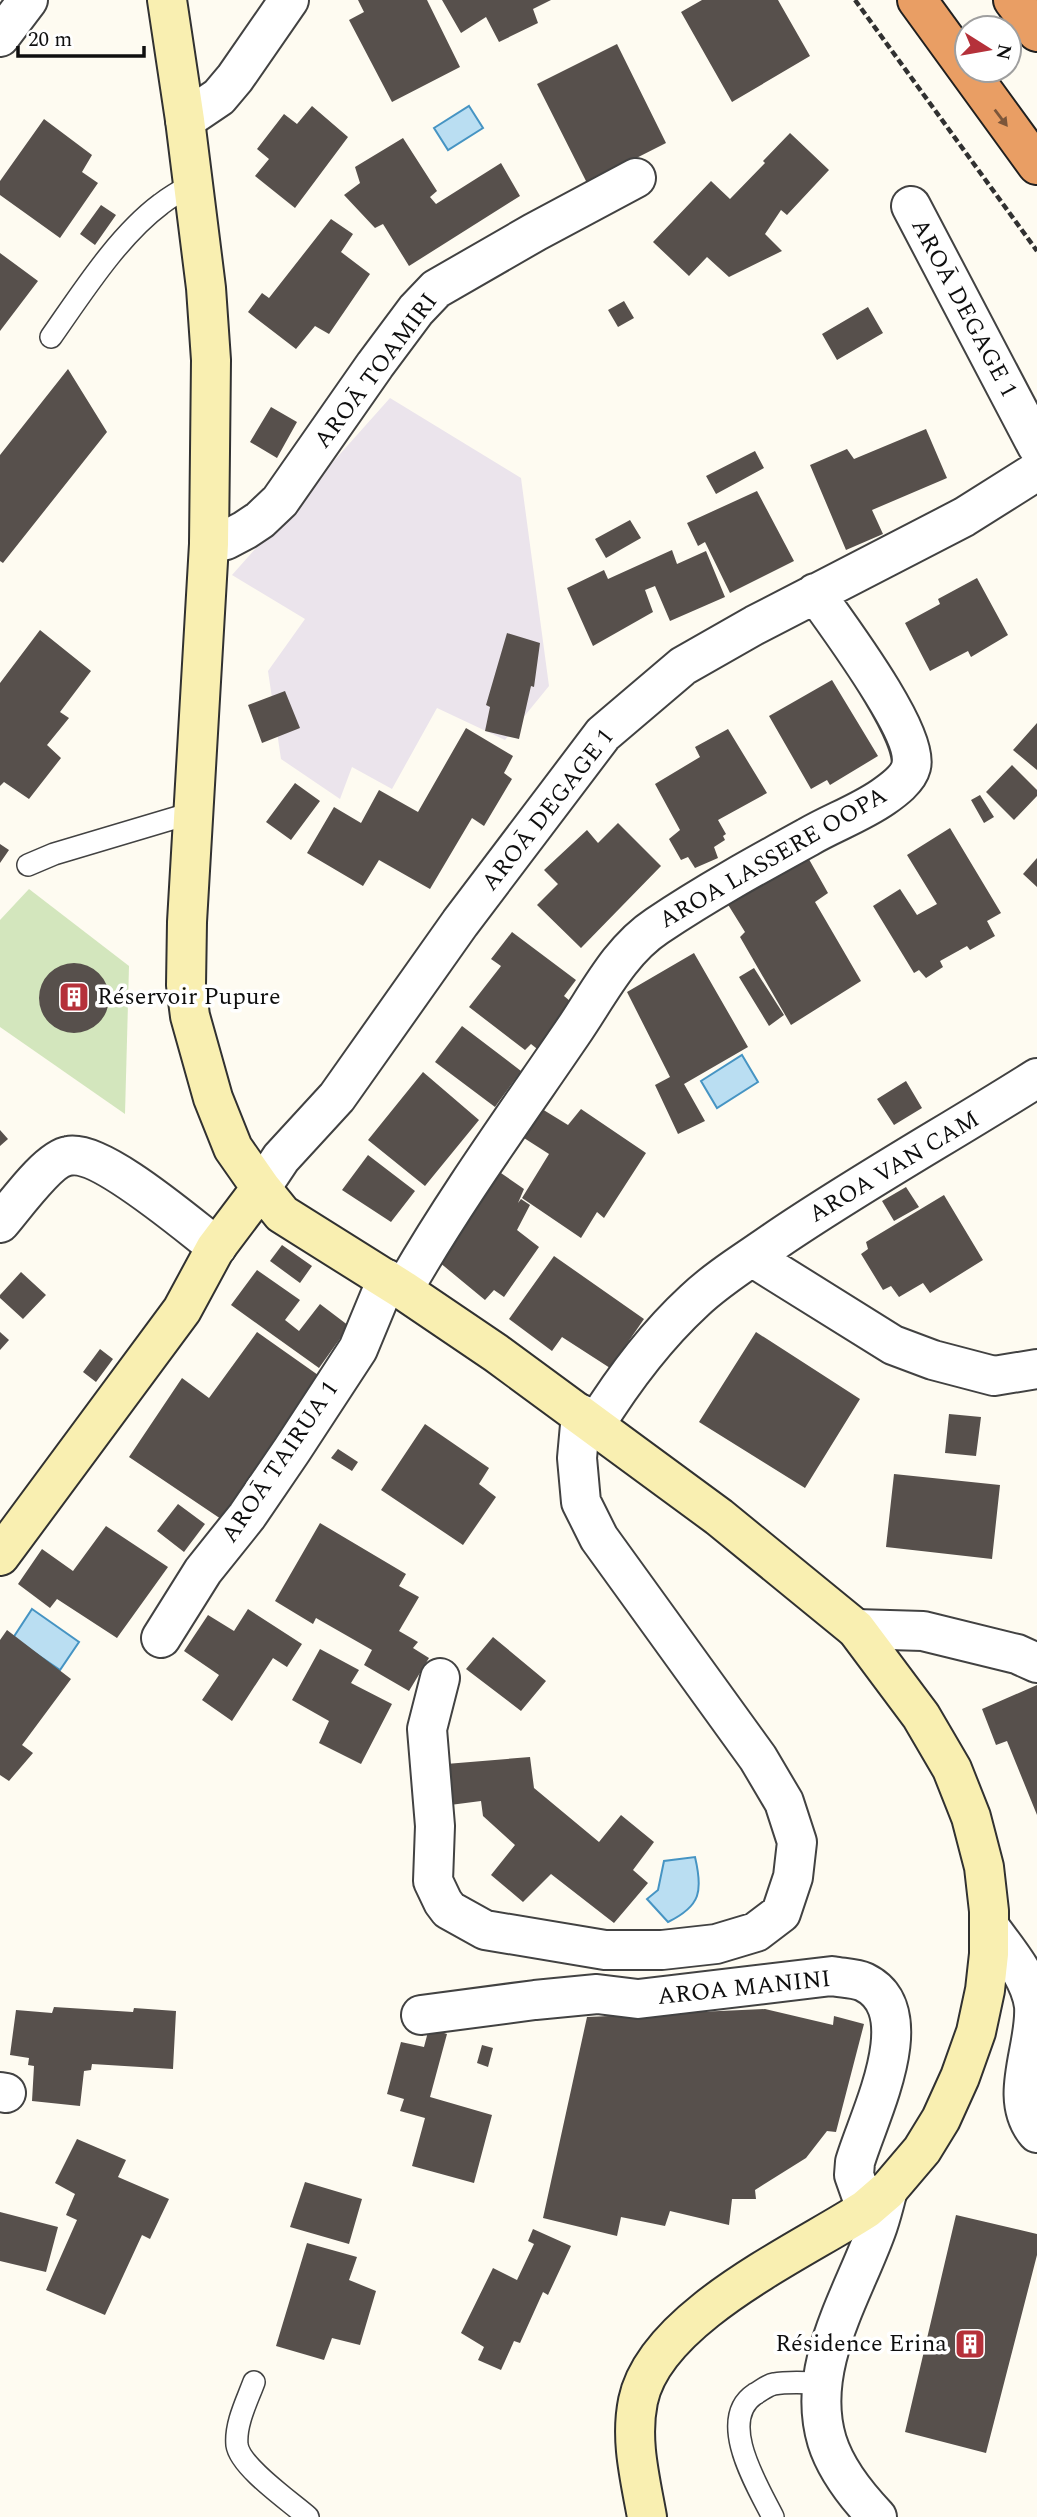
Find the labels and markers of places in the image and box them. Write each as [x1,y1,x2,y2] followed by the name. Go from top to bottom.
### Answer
[97,979,281,1015] place label: Réservoir Pupure
[57,980,91,1014] building icon: Réservoir Pupure
[775,2326,947,2362] place label: Résidence Erina
[953,2327,987,2361] building icon: Résidence Erina

